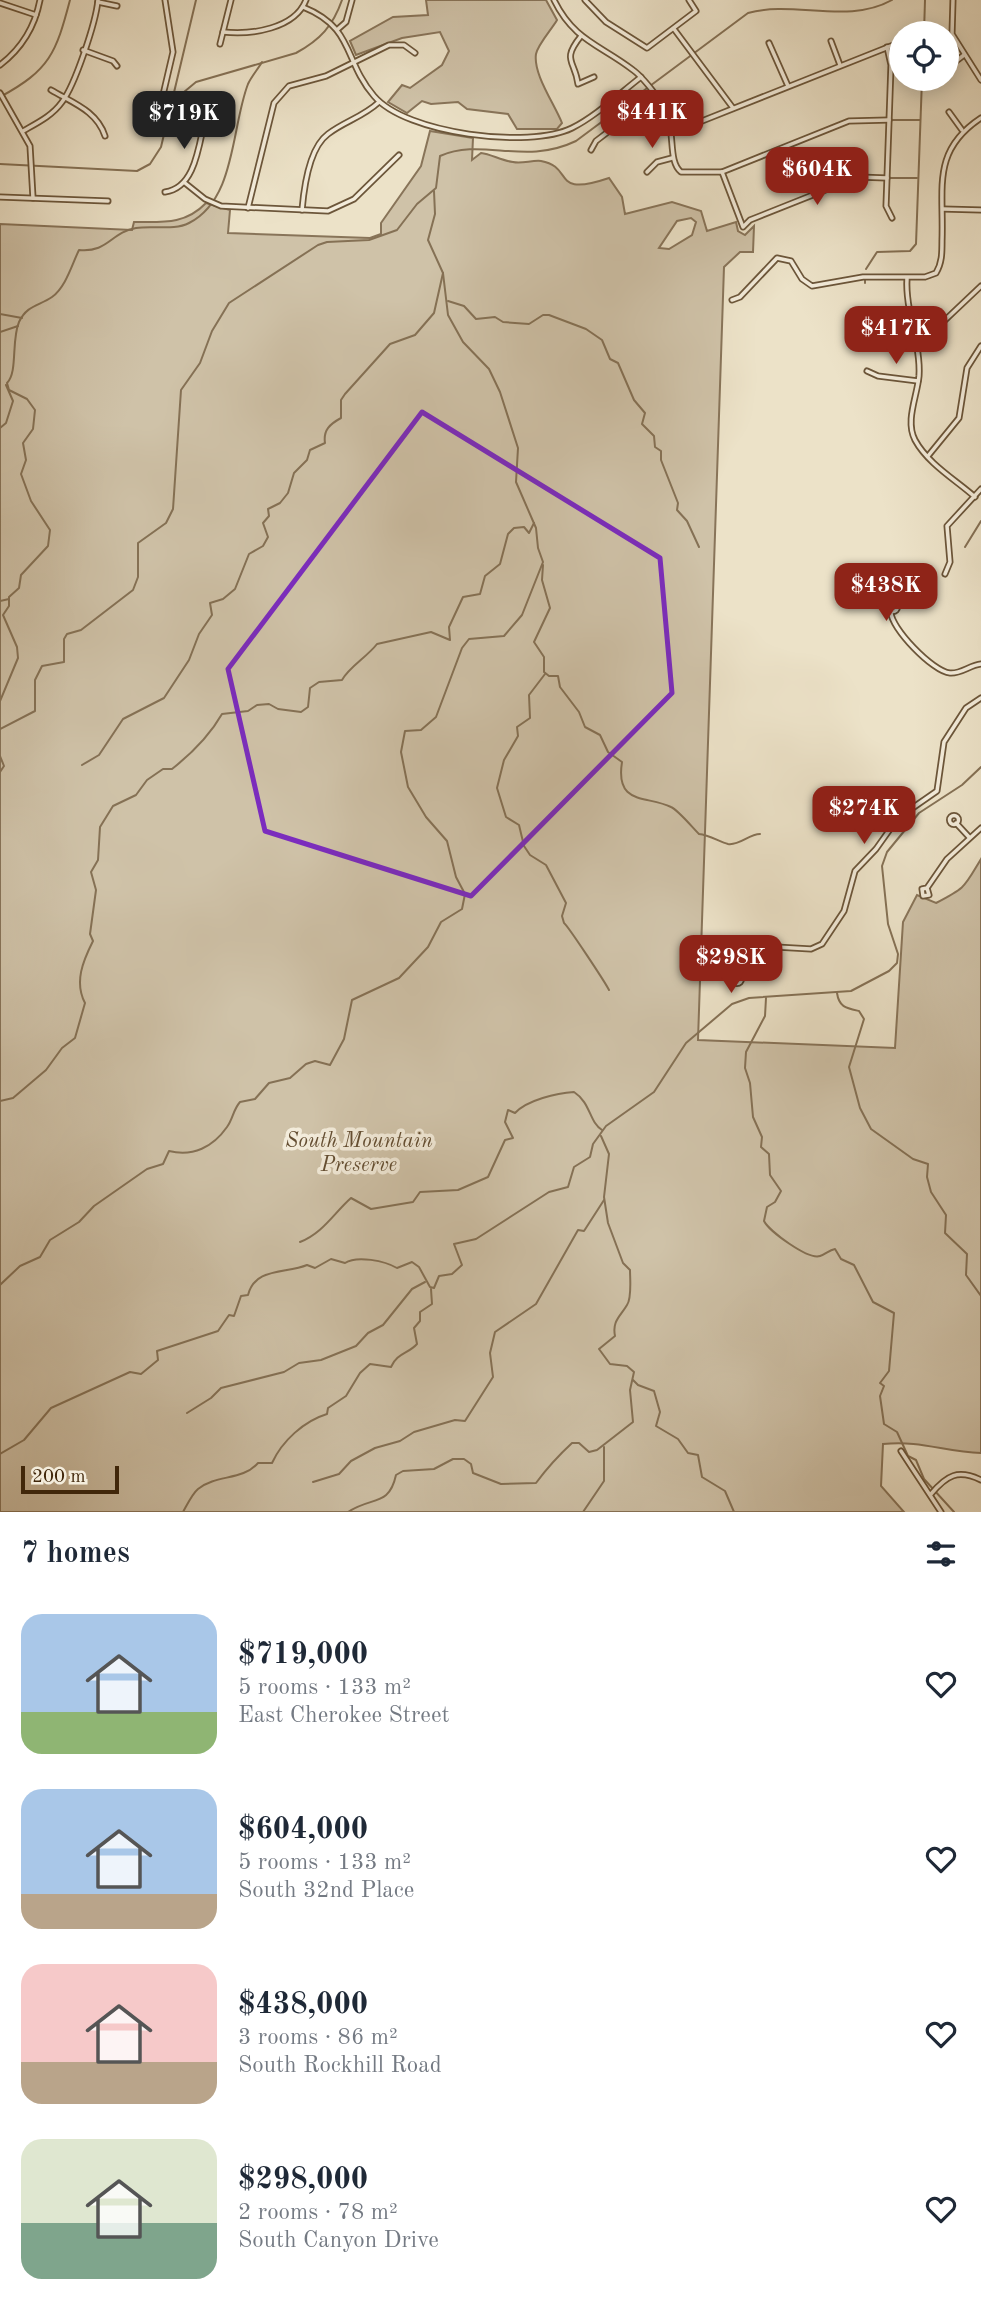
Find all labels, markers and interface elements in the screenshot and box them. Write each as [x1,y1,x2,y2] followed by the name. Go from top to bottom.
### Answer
[889,21,959,91] map controls
[889,21,959,91] button: locate
[603,90,701,150] pin: $441K
[135,92,233,151] pin: $719K
[616,101,688,124] text: $441K
[148,102,220,125] text: $719K
[768,148,866,207] pin: $604K
[781,158,853,181] text: $604K
[847,306,945,366] pin: $417K
[860,317,932,340] text: $417K
[837,564,935,623] pin: $438K
[850,574,922,597] text: $438K
[815,786,913,846] pin: $274K
[828,797,900,820] text: $274K
[682,936,780,995] pin: $298K
[695,946,767,969] text: $298K
[285,1131,433,1176] park label: South Mountain Preserve
[21,1463,119,1495] scale bar
[32,1468,85,1487] text: 200 m
[922,1535,960,1573] icon: filters
[21,1539,130,1569] text: 7 homes
[238,1640,368,1670] text: $719,000
[77,1642,161,1726] icon: home
[922,1665,960,1703] icon: heart
[238,1676,411,1699] text: 5 rooms · 133 m²
[238,1704,450,1727] text: East Cherokee Street
[238,1815,368,1845] text: $604,000
[77,1817,161,1901] icon: home
[922,1840,960,1878] icon: heart
[238,1851,411,1874] text: 5 rooms · 133 m²
[238,1879,414,1902] text: South 32nd Place
[238,1990,368,2020] text: $438,000
[77,1992,161,2076] icon: home
[922,2015,960,2053] icon: heart
[238,2026,398,2049] text: 3 rooms · 86 m²
[238,2054,442,2077] text: South Rockhill Road
[238,2165,368,2195] text: $298,000
[77,2167,161,2251] icon: home
[922,2190,960,2228] icon: heart
[238,2201,398,2224] text: 2 rooms · 78 m²
[238,2229,439,2252] text: South Canyon Drive

